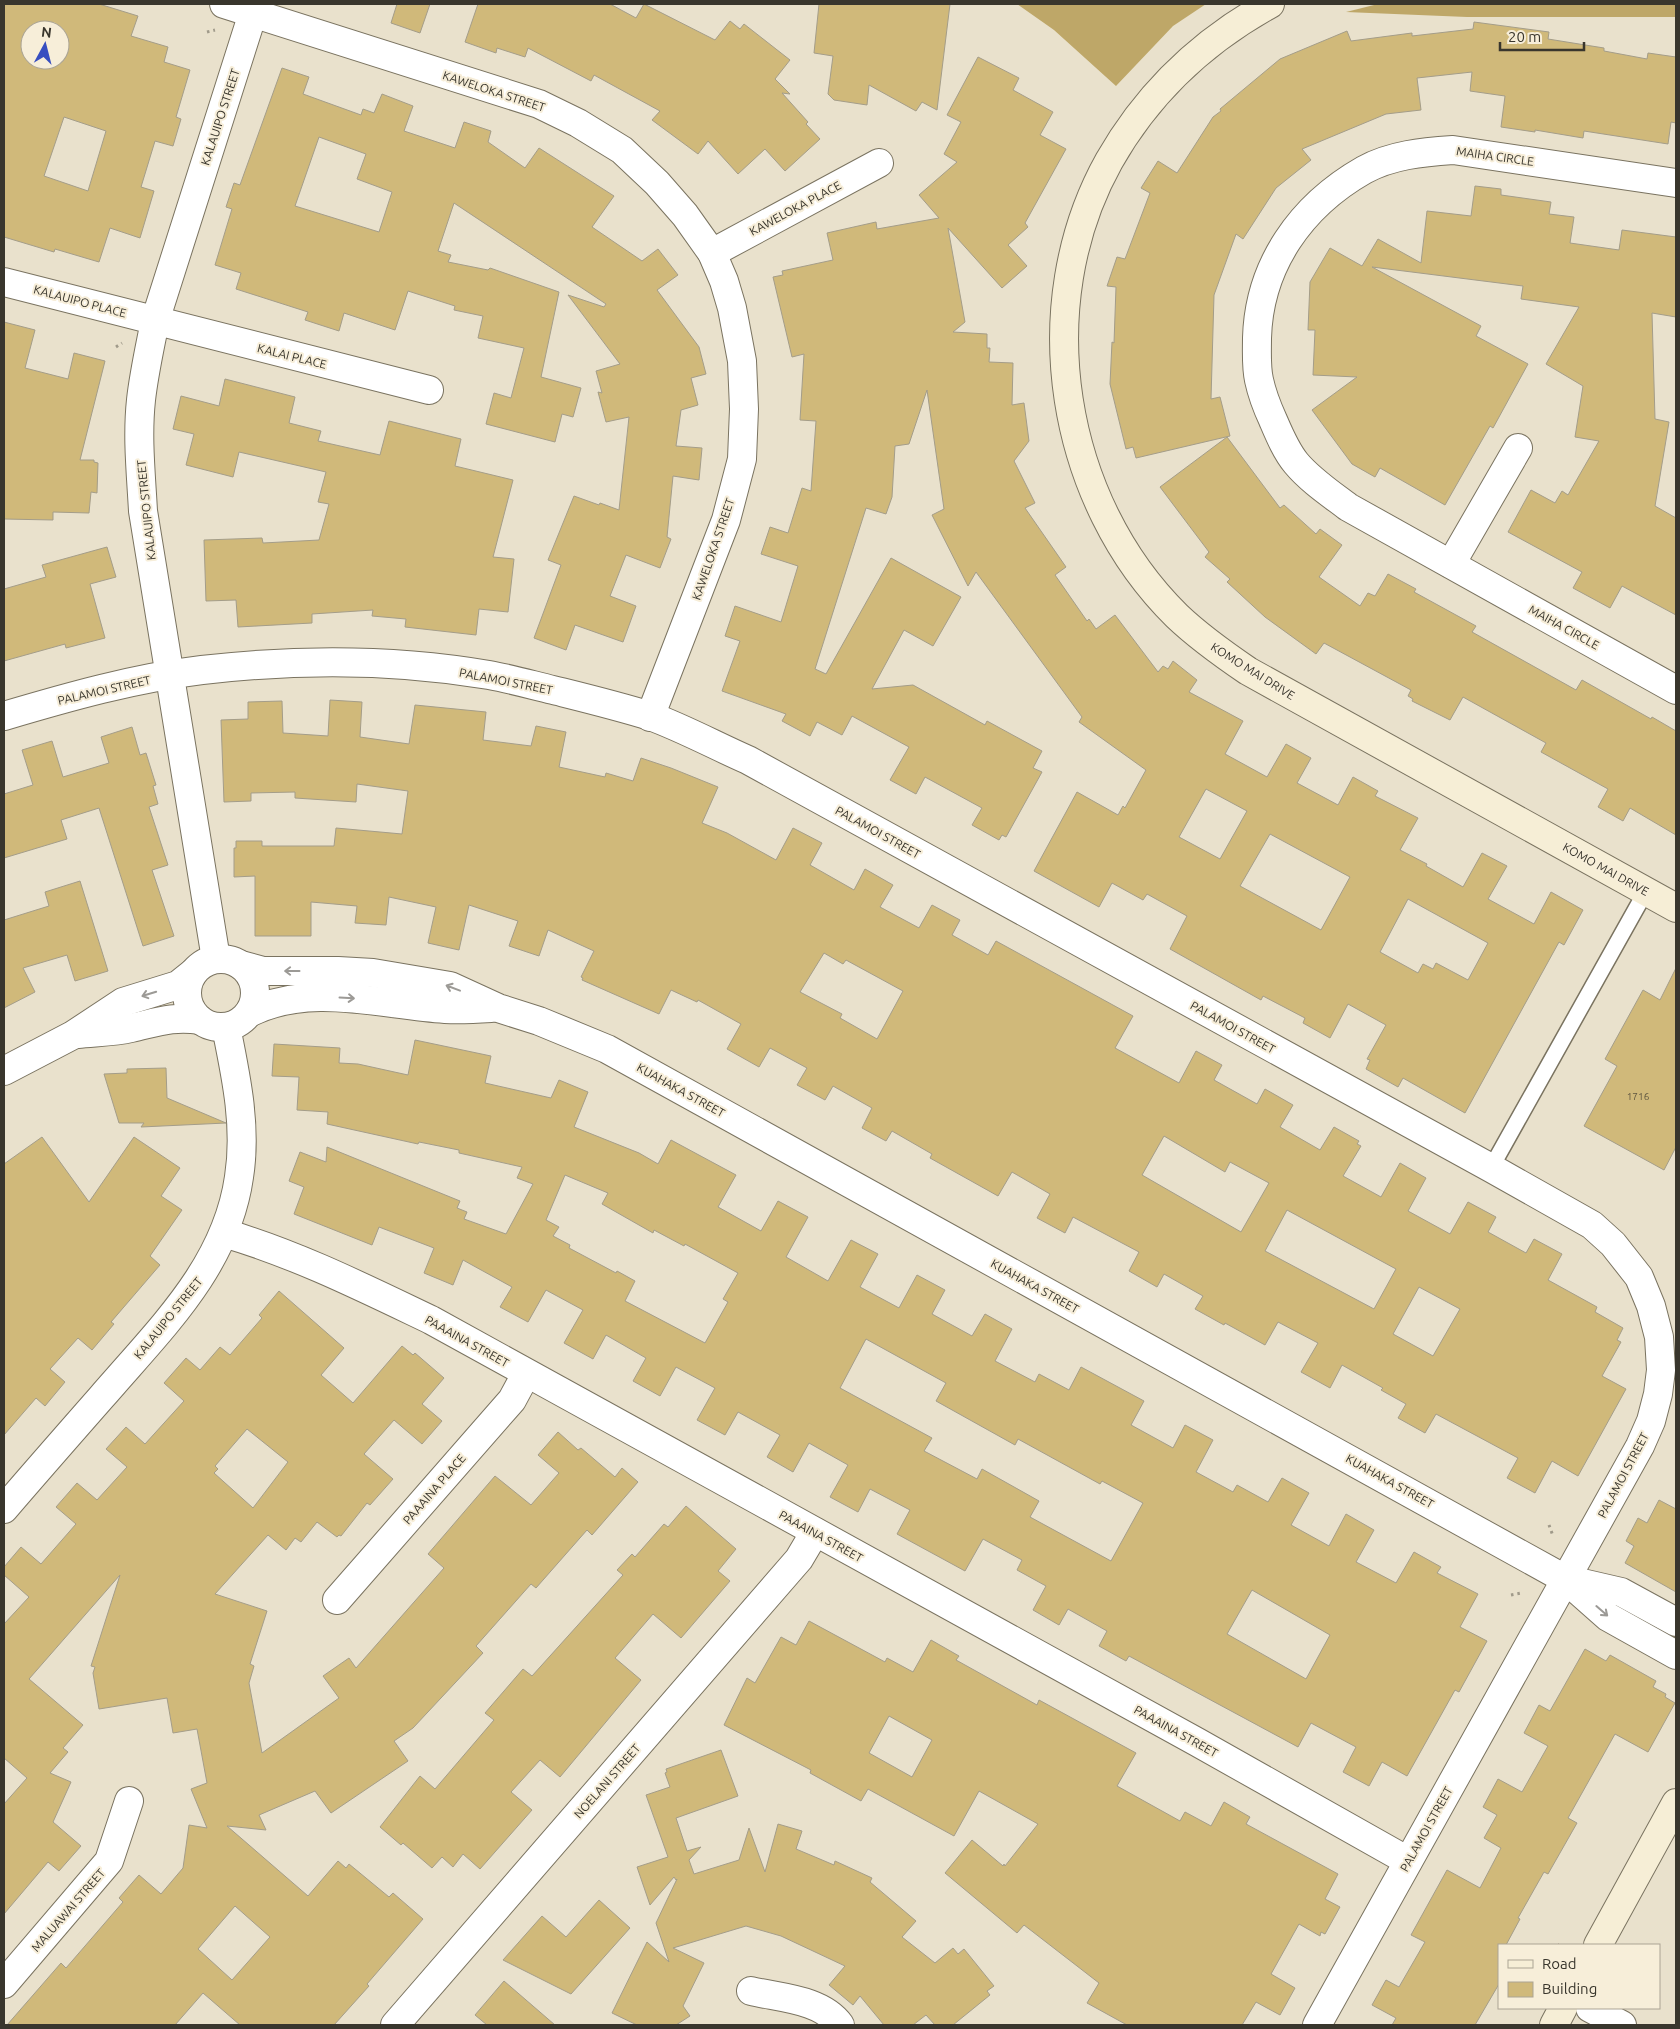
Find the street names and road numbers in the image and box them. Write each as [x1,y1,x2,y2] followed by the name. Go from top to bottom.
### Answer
[198,67,242,167] street label: KALAUIPO STREET
[441,68,547,114] street label: KAWELOKA STREET
[1455,144,1535,168] street label: MAIHA CIRCLE
[747,178,843,238] street label: KAWELOKA PLACE
[32,282,128,320] street label: KALAUIPO PLACE
[256,341,328,371] street label: KALAI PLACE
[134,459,158,561] street label: KALAUIPO STREET
[689,496,737,602] street label: KAWELOKA STREET
[1527,602,1602,652] street label: MAIHA CIRCLE
[1209,640,1297,702] street label: KOMO MAI DRIVE
[458,666,554,696] street label: PALAMOI STREET
[56,673,152,707] street label: PALAMOI STREET
[833,803,923,861] street label: PALAMOI STREET
[1561,840,1651,898] street label: KOMO MAI DRIVE
[1188,998,1278,1056] street label: PALAMOI STREET
[635,1060,727,1120] street label: KUAHAKA STREET
[989,1256,1081,1316] street label: KUAHAKA STREET
[131,1274,205,1361] street label: KALAUIPO STREET
[423,1313,511,1370] street label: PAAAINA STREET
[1595,1430,1651,1520] street label: PALAMOI STREET
[400,1451,468,1527] street label: PAAAINA PLACE
[1344,1451,1436,1511] street label: KUAHAKA STREET
[777,1508,865,1565] street label: PAAAINA STREET
[1132,1703,1220,1760] street label: PAAAINA STREET
[571,1741,643,1821] street label: NOELANI STREET
[1397,1784,1455,1874] street label: PALAMOI STREET
[29,1866,108,1954] street label: MALUAWAI STREET

